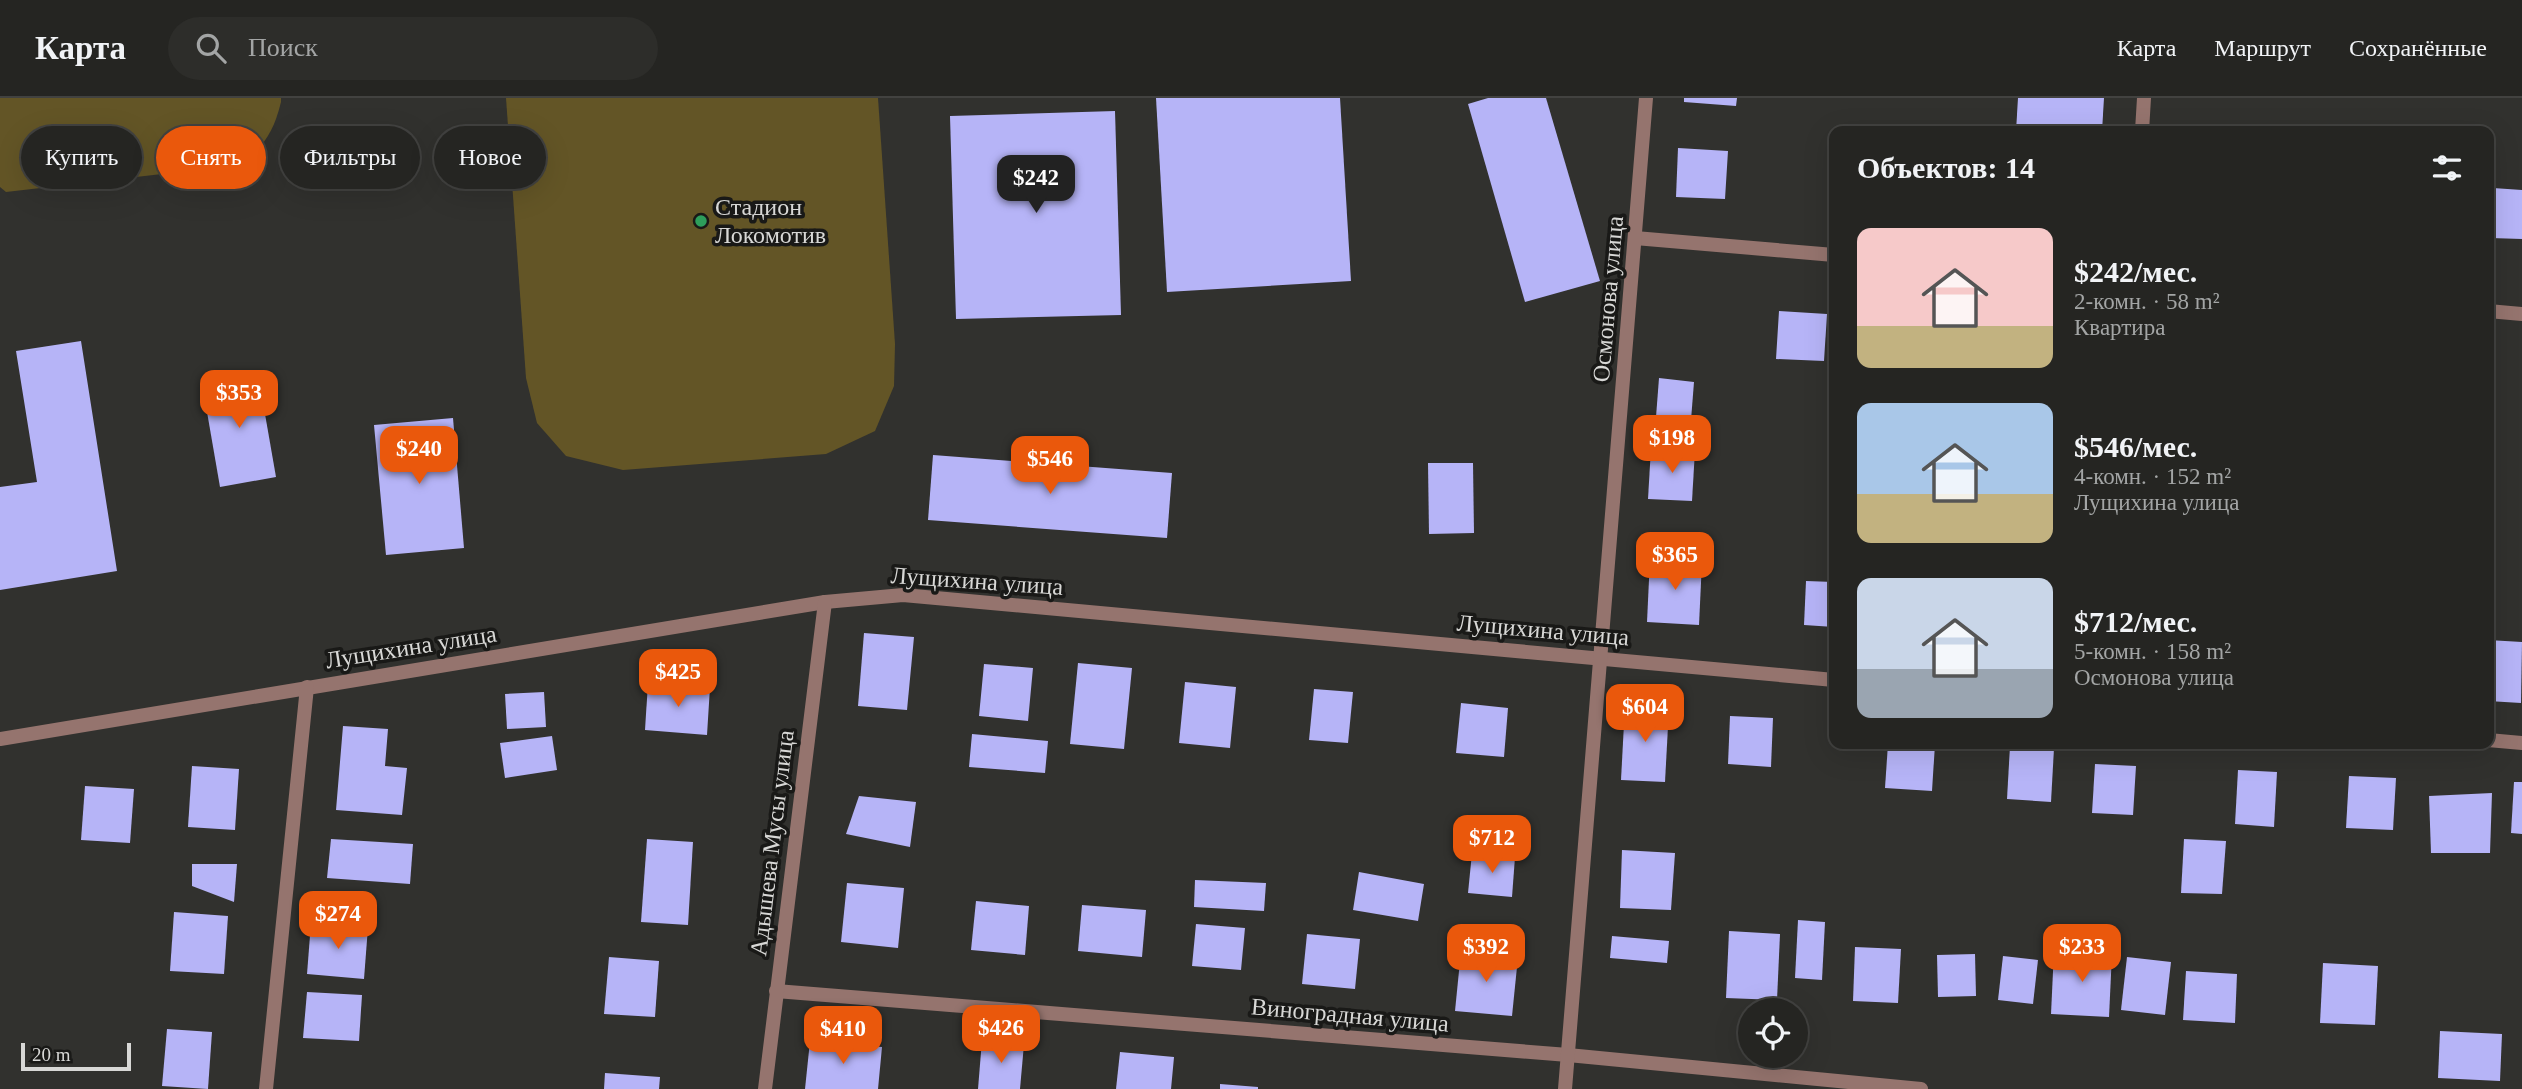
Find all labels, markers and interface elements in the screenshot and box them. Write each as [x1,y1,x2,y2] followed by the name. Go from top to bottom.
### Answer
[168,17,658,80] search box
[192,29,230,67] icon: search
[35,30,126,66] text: Карта
[248,33,318,62] text: Поиск
[2117,35,2176,61] text: Карта
[2214,35,2311,61] text: Маршрут
[2349,35,2487,61] text: Сохранённые
[21,126,142,189] chip: Купить
[156,126,266,189] chip: Снять
[280,126,420,189] chip: Фильтры
[434,126,546,189] chip: Новое
[2428,149,2466,187] icon: filters
[1857,151,2035,184] text: Объектов: 14
[995,156,1077,215] pin: $242
[1013,165,1059,190] text: $242
[715,194,826,248] place label: Стадион Локомотив
[693,213,709,229] marker: Стадион Локомотив
[1588,214,1628,383] street label: Осмонова улица
[2074,255,2197,288] text: $242/мес.
[1913,256,1997,340] icon: home
[2074,289,2220,314] text: 2-комн. · 58 m²
[2074,315,2165,340] text: Квартира
[198,370,280,430] pin: $353
[216,380,262,405] text: $353
[1631,416,1713,475] pin: $198
[1649,425,1695,450] text: $198
[378,426,460,486] pin: $240
[2074,430,2197,463] text: $546/мес.
[1913,431,1997,515] icon: home
[396,436,442,461] text: $240
[1009,436,1091,496] pin: $546
[1027,446,1073,471] text: $546
[2074,464,2231,489] text: 4-комн. · 152 m²
[2074,490,2239,515] text: Лущихина улица
[1634,532,1716,592] pin: $365
[1652,542,1698,567] text: $365
[890,562,1064,600] street label: Лущихина улица
[2074,605,2197,638] text: $712/мес.
[1913,606,1997,690] icon: home
[1456,610,1630,651] street label: Лущихина улица
[324,621,499,673] street label: Лущихина улица
[2074,639,2231,664] text: 5-комн. · 158 m²
[637,650,719,709] pin: $425
[655,659,701,684] text: $425
[2074,665,2234,690] text: Осмонова улица
[1604,684,1686,744] pin: $604
[1622,694,1668,719] text: $604
[745,728,799,957] street label: Адышева Мусы улица
[1451,816,1533,875] pin: $712
[1469,825,1515,850] text: $712
[297,892,379,951] pin: $274
[315,901,361,926] text: $274
[1445,924,1527,984] pin: $392
[2041,924,2123,984] pin: $233
[1463,934,1509,959] text: $392
[2059,934,2105,959] text: $233
[1250,993,1450,1037] street label: Виноградная улица
[1738,998,1808,1068] map controls
[1738,998,1808,1068] button: locate
[802,1006,884,1066] pin: $410
[960,1006,1042,1065] pin: $426
[978,1015,1024,1040] text: $426
[820,1016,866,1041] text: $410
[21,1040,131,1072] scale bar
[32,1044,71,1065] text: 20 m

